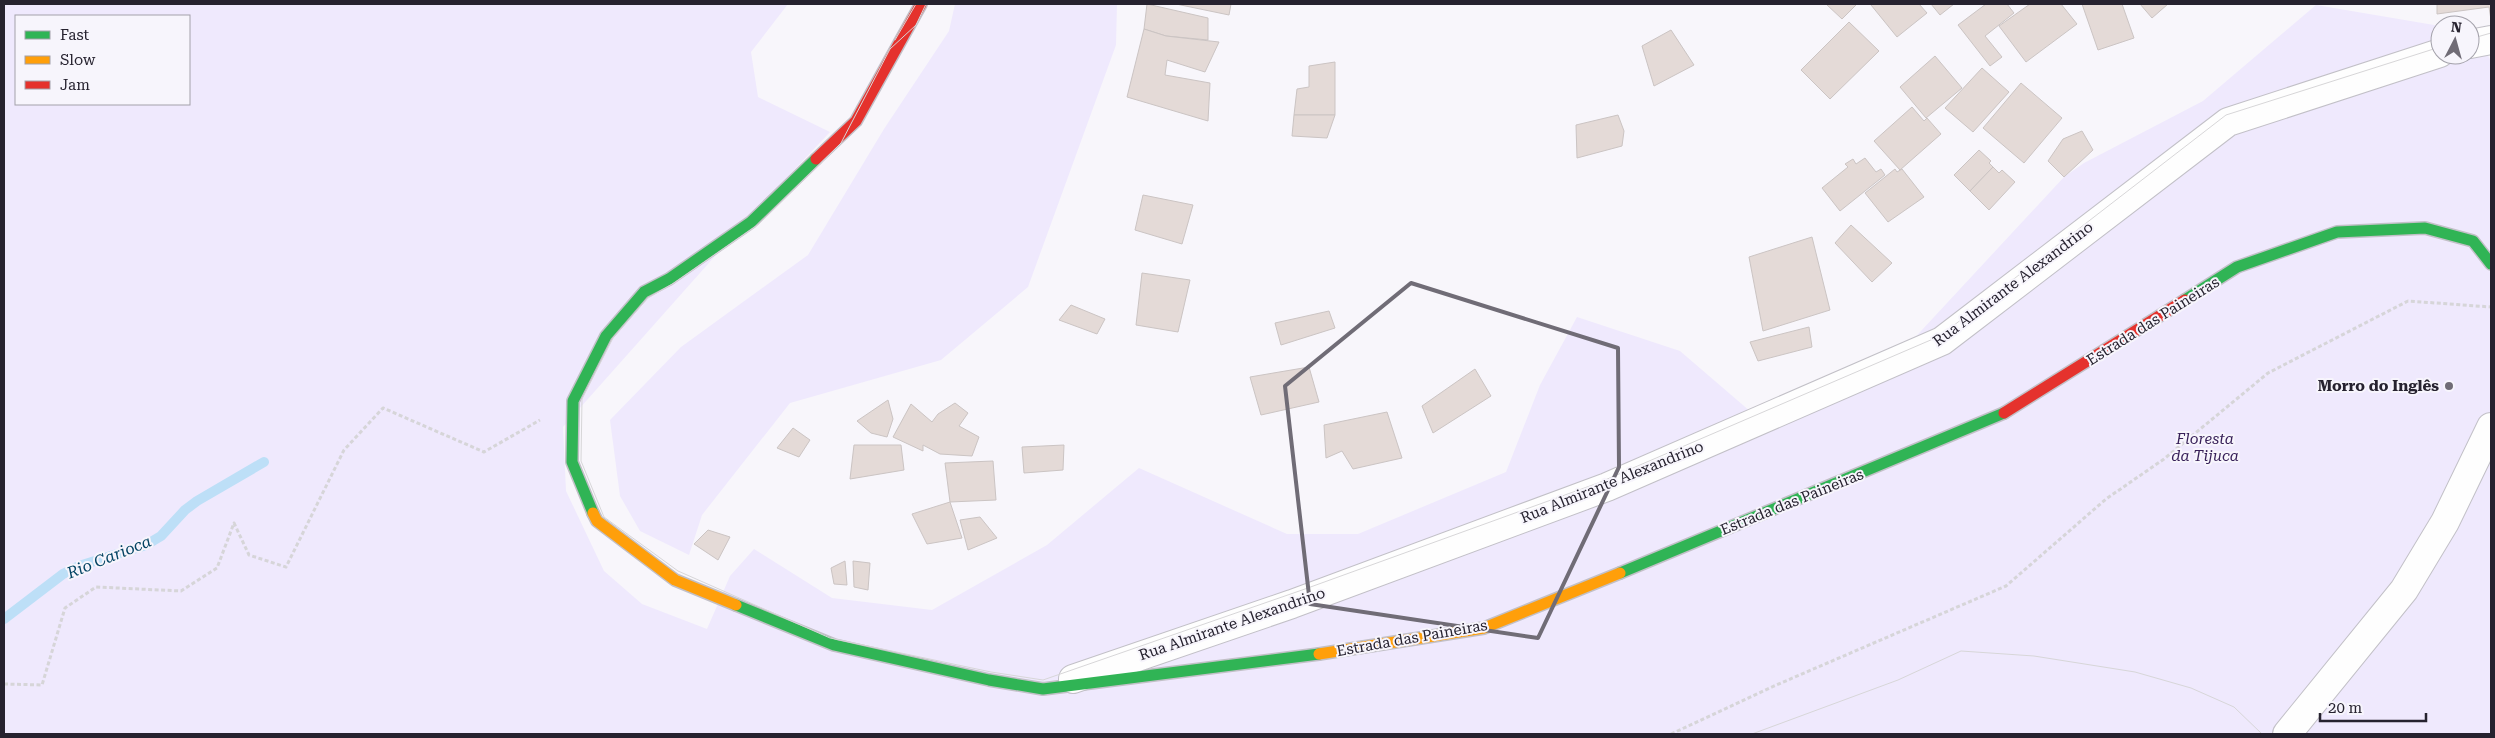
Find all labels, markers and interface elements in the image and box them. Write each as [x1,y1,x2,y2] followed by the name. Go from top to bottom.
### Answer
[15,15,190,105] legend
[2430,15,2480,65] north arrow
[2450,19,2463,36] text: N
[60,26,90,44] text: Fast
[60,51,96,69] text: Slow
[60,76,90,94] text: Jam
[1929,218,2097,350] street label: Rua Almirante Alexandrino
[2083,273,2223,369] street label: Estrada das Paineiras
[2318,377,2439,395] place label: Morro do Inglês
[2443,380,2455,392] marker: Morro do Inglês
[2171,430,2239,465] park label: Floresta da Tijuca
[1518,437,1706,527] street label: Rua Almirante Alexandrino
[1718,465,1866,539] street label: Estrada das Paineiras
[63,531,154,583] water label: Rio Carioca
[1136,584,1328,664] street label: Rua Almirante Alexandrino
[1335,616,1489,660] street label: Estrada das Paineiras
[2320,690,2426,722] scale bar
[2328,699,2363,717] text: 20 m

